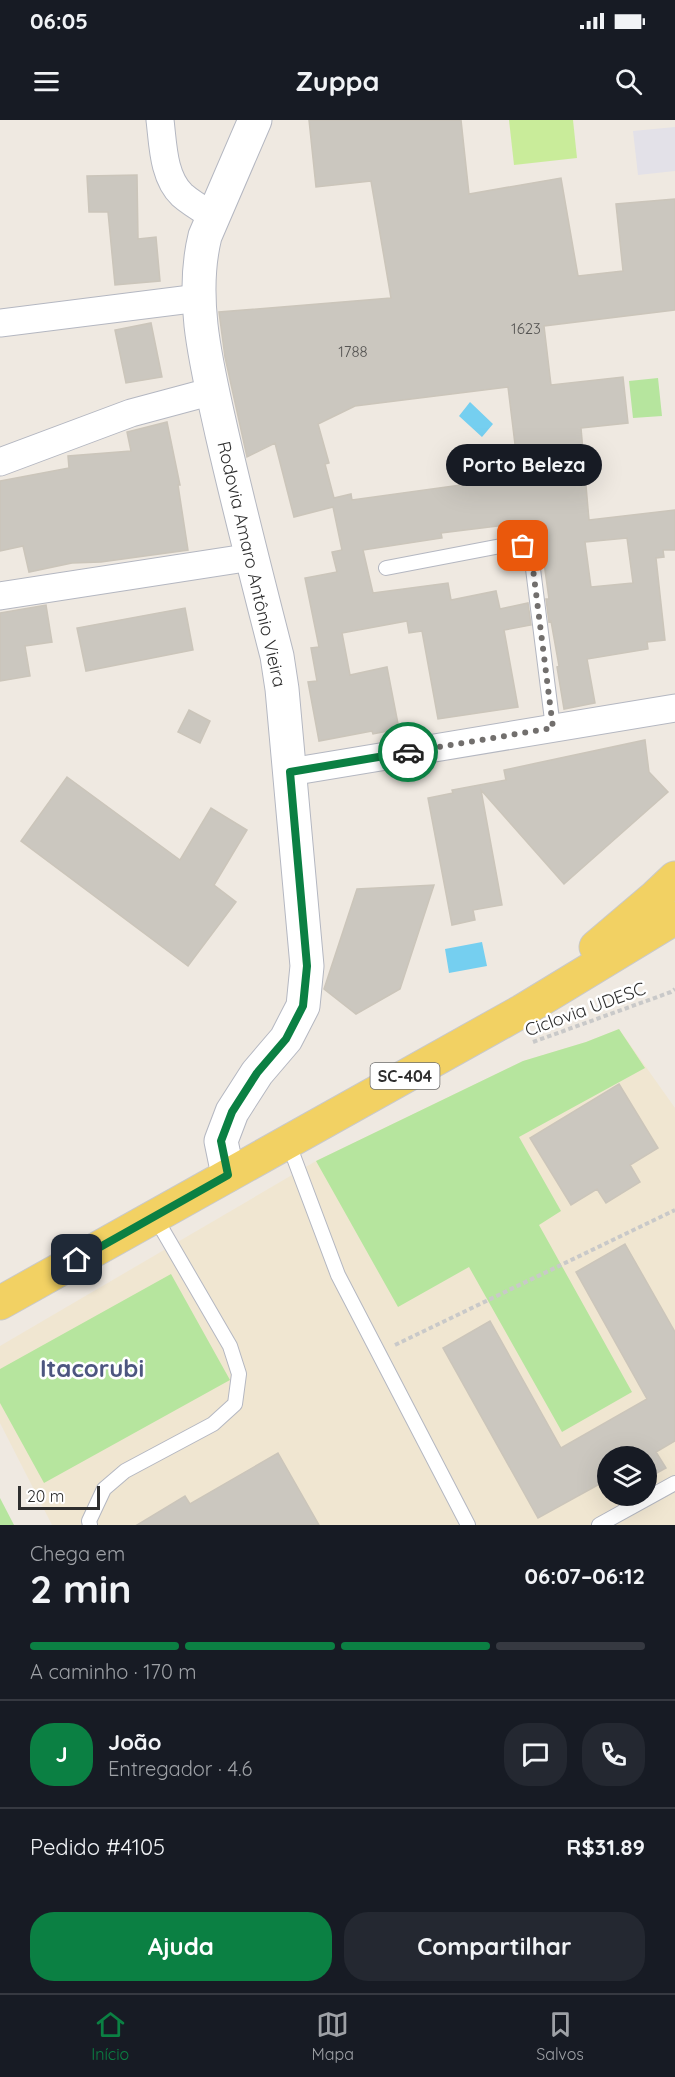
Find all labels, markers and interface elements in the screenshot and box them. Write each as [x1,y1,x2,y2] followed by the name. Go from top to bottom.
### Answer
[30,7,88,35] text: 06:05
[295,64,380,98] text: Zuppa
[30,65,63,98] icon: menu
[612,65,645,98] icon: search
[511,319,541,338] house number: 1623
[338,342,368,361] house number: 1788
[213,439,291,689] street label: Rodovia Amaro Antônio Vieira
[445,444,601,486] callout: Porto Beleza
[462,452,586,477] text: Porto Beleza
[497,520,548,571] pin
[506,529,539,562] icon: bag
[378,722,438,782] courier
[392,736,425,769] icon: car
[522,976,649,1041] street label: Ciclovia UDESC
[370,1063,440,1089] road number: SC-404
[51,1234,102,1285] pin
[60,1243,93,1276] icon: home
[40,1353,144,1383] district label: Itacorubi
[597,1446,657,1506] map controls
[597,1446,657,1506] button: layers
[18,1483,100,1510] scale bar
[27,1486,64,1506] text: 20 m
[30,1541,125,1566] text: Chega em
[525,1562,645,1590] text: 06:07–06:12
[30,1564,132,1613] text: 2 min
[30,1659,196,1684] text: A caminho · 170 m
[504,1723,567,1786] button: chat
[582,1723,645,1786] button: phone
[108,1728,161,1756] text: João
[55,1740,68,1768] text: J
[108,1756,252,1781] text: Entregador · 4.6
[30,1833,165,1861] text: Pedido #4105
[566,1833,645,1861] text: R$31.89
[30,1912,332,1981] button: Ajuda
[344,1912,645,1981] button: Compartilhar
[91,2008,129,2064] tab: Início
[312,2008,354,2064] tab: Mapa
[536,2008,584,2064] tab: Salvos

